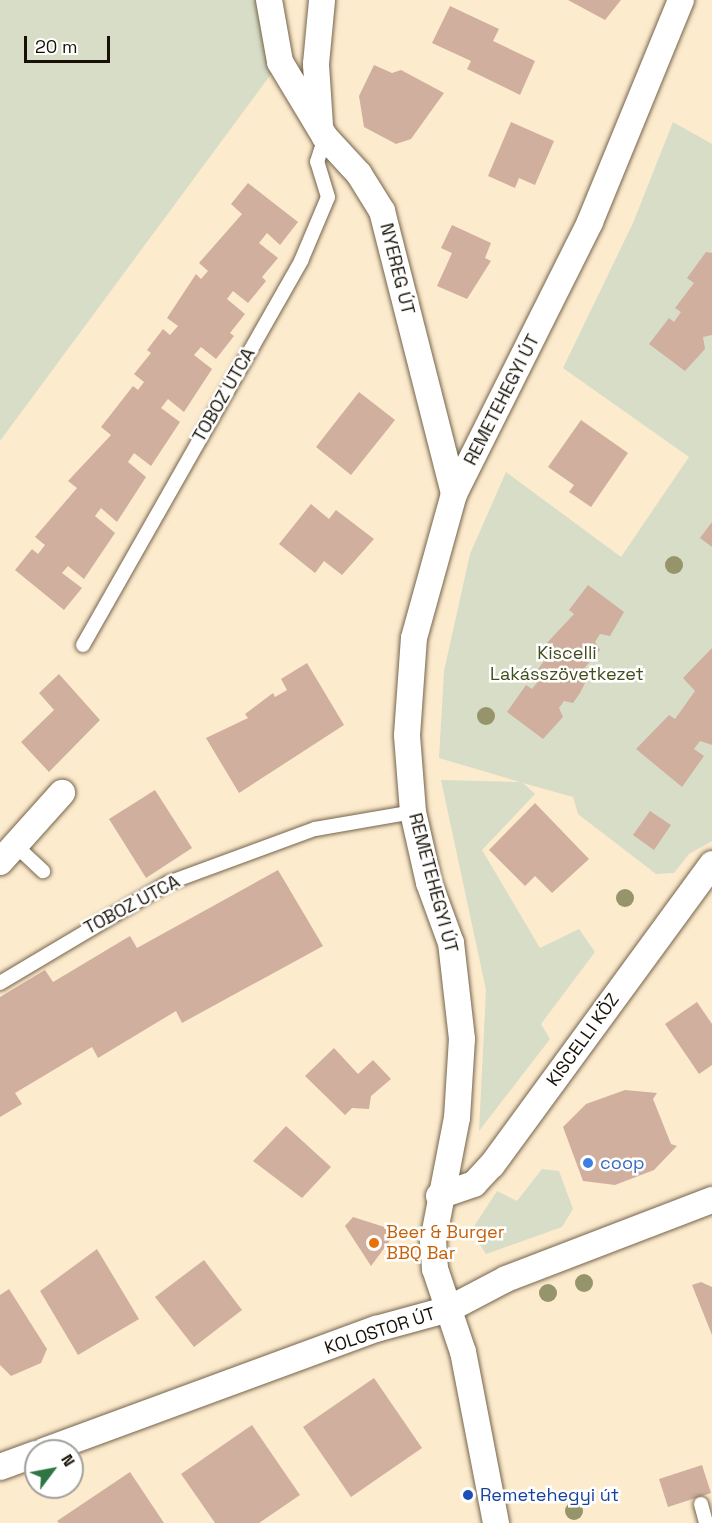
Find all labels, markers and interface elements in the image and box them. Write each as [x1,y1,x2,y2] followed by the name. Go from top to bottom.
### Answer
[27,24,112,62] scale bar
[35,35,78,58] text: 20 m
[375,221,419,317] street label: NYEREG ÚT
[460,331,544,469] street label: REMETEHEGYI ÚT
[188,344,260,446] street label: TOBOZ UTCA
[490,643,644,686] park label: Kiscelli Lakásszövetkezet
[404,811,462,955] street label: REMETEHEGYI ÚT
[81,871,183,939] street label: TOBOZ UTCA
[542,989,624,1091] street label: KISCELLI KÖZ
[600,1152,645,1174] place label: coop
[581,1156,595,1170] marker: coop
[386,1222,504,1264] place label: Beer & Burger BBQ Bar
[367,1236,381,1250] marker: Beer & Burger BBQ Bar
[322,1303,438,1359] street label: KOLOSTOR ÚT
[24,1439,84,1499] north arrow
[56,1450,80,1470] text: N
[480,1484,619,1506] place label: Remetehegyi út
[461,1488,475,1502] marker: Remetehegyi út

